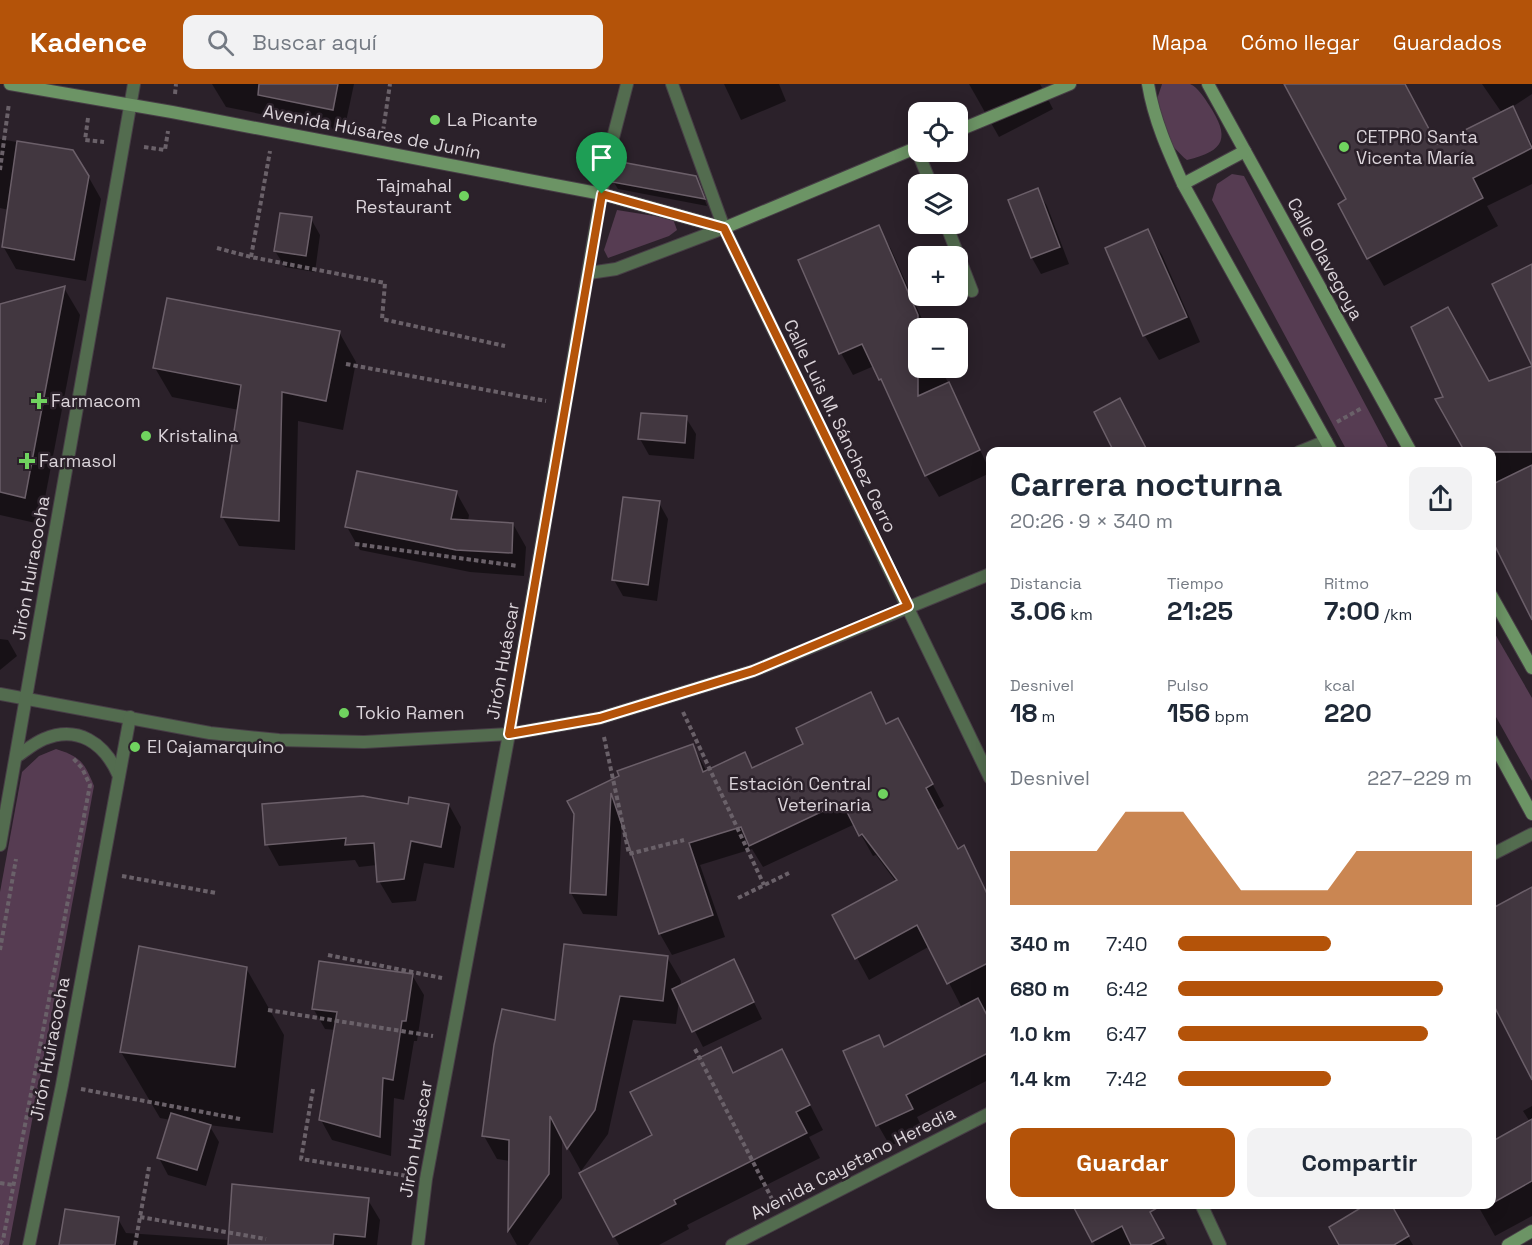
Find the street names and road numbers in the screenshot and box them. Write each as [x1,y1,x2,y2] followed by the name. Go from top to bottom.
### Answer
[261,99,483,164] street label: Avenida Húsares de Junín
[1282,194,1369,324] street label: Calle Olavegoya
[779,315,902,536] street label: Calle Luis M. Sánchez Cerro
[6,494,55,642] street label: Jirón Huiracocha
[481,600,524,721] street label: Jirón Huáscar
[24,975,75,1123] street label: Jirón Huiracocha
[394,1078,437,1199] street label: Jirón Huáscar
[746,1101,959,1224] street label: Avenida Cayetano Heredia

